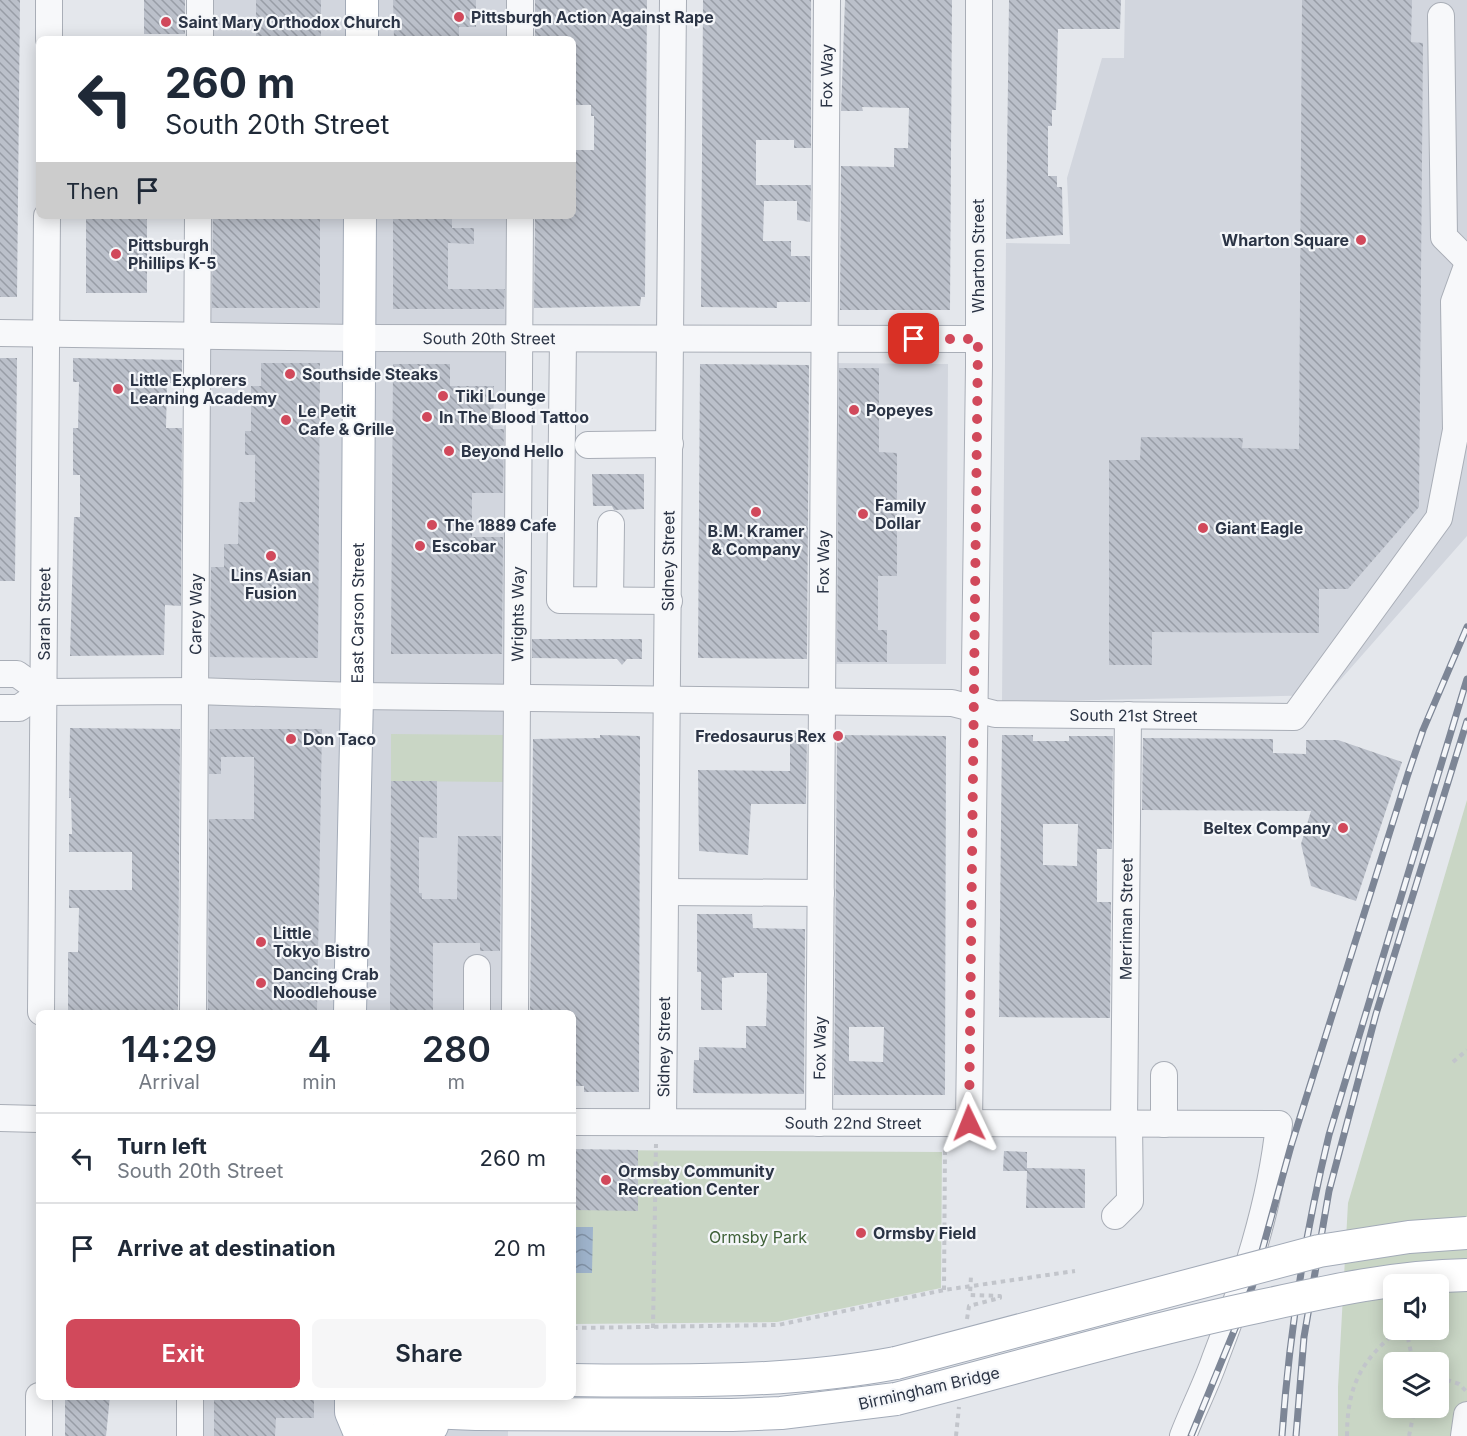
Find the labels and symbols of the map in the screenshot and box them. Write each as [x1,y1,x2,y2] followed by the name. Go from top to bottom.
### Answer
[471,7,714,27] place label: Pittsburgh Action Against Rape
[452,10,466,24] marker: Pittsburgh Action Against Rape
[178,12,401,32] place label: Saint Mary Orthodox Church
[159,15,173,29] marker: Saint Mary Orthodox Church
[816,44,837,108] street label: Fox Way
[968,199,988,313] street label: Wharton Street
[1222,230,1349,250] place label: Wharton Square
[1354,233,1368,247] marker: Wharton Square
[128,235,217,273] place label: Pittsburgh Phillips K-5
[109,247,123,261] marker: Pittsburgh Phillips K-5
[888,313,939,364] pin
[422,328,555,348] street label: South 20th Street
[302,364,438,384] place label: Southside Steaks
[283,367,297,381] marker: Southside Steaks
[130,370,277,408] place label: Little Explorers Learning Academy
[111,382,125,396] marker: Little Explorers Learning Academy
[455,386,546,406] place label: Tiki Lounge
[436,389,450,403] marker: Tiki Lounge
[866,400,933,420] place label: Popeyes
[298,401,394,439] place label: Le Petit Cafe & Grille
[847,403,861,417] marker: Popeyes
[439,407,589,427] place label: In The Blood Tattoo
[420,410,434,424] marker: In The Blood Tattoo
[279,413,293,427] marker: Le Petit Cafe & Grille
[461,441,564,461] place label: Beyond Hello
[442,444,456,458] marker: Beyond Hello
[875,495,927,533] place label: Family Dollar
[749,505,763,519] marker: B.M. Kramer & Company
[856,507,870,521] marker: Family Dollar
[658,510,678,612] street label: Sidney Street
[444,515,557,535] place label: The 1889 Cafe
[425,518,439,532] marker: The 1889 Cafe
[1215,518,1303,538] place label: Giant Eagle
[707,521,805,559] place label: B.M. Kramer & Company
[1196,521,1210,535] marker: Giant Eagle
[813,530,833,594] street label: Fox Way
[432,536,496,556] place label: Escobar
[413,539,427,553] marker: Escobar
[347,543,368,683] street label: East Carson Street
[264,549,278,563] marker: Lins Asian Fusion
[231,565,311,603] place label: Lins Asian Fusion
[507,566,528,662] street label: Wrights Way
[34,567,54,661] street label: Sarah Street
[185,573,206,655] street label: Carey Way
[1069,705,1198,726] street label: South 21st Street
[695,726,826,746] place label: Fredosaurus Rex
[303,729,376,749] place label: Don Taco
[831,729,845,743] marker: Fredosaurus Rex
[284,732,298,746] marker: Don Taco
[1203,818,1331,838] place label: Beltex Company
[1336,821,1350,835] marker: Beltex Company
[1115,858,1137,980] street label: Merriman Street
[273,923,370,961] place label: Little Tokyo Bistro
[254,935,268,949] marker: Little Tokyo Bistro
[273,964,379,1002] place label: Dancing Crab Noodlehouse
[254,976,268,990] marker: Dancing Crab Noodlehouse
[653,996,674,1098] street label: Sidney Street
[809,1016,830,1080] street label: Fox Way
[937,1091,1001,1155] position arrow
[784,1113,922,1133] street label: South 22nd Street
[618,1161,775,1199] place label: Ormsby Community Recreation Center
[599,1173,613,1187] marker: Ormsby Community Recreation Center
[873,1223,976,1243] place label: Ormsby Field
[854,1226,868,1240] marker: Ormsby Field
[709,1227,807,1247] park label: Ormsby Park
[856,1362,1002,1414] street label: Birmingham Bridge

